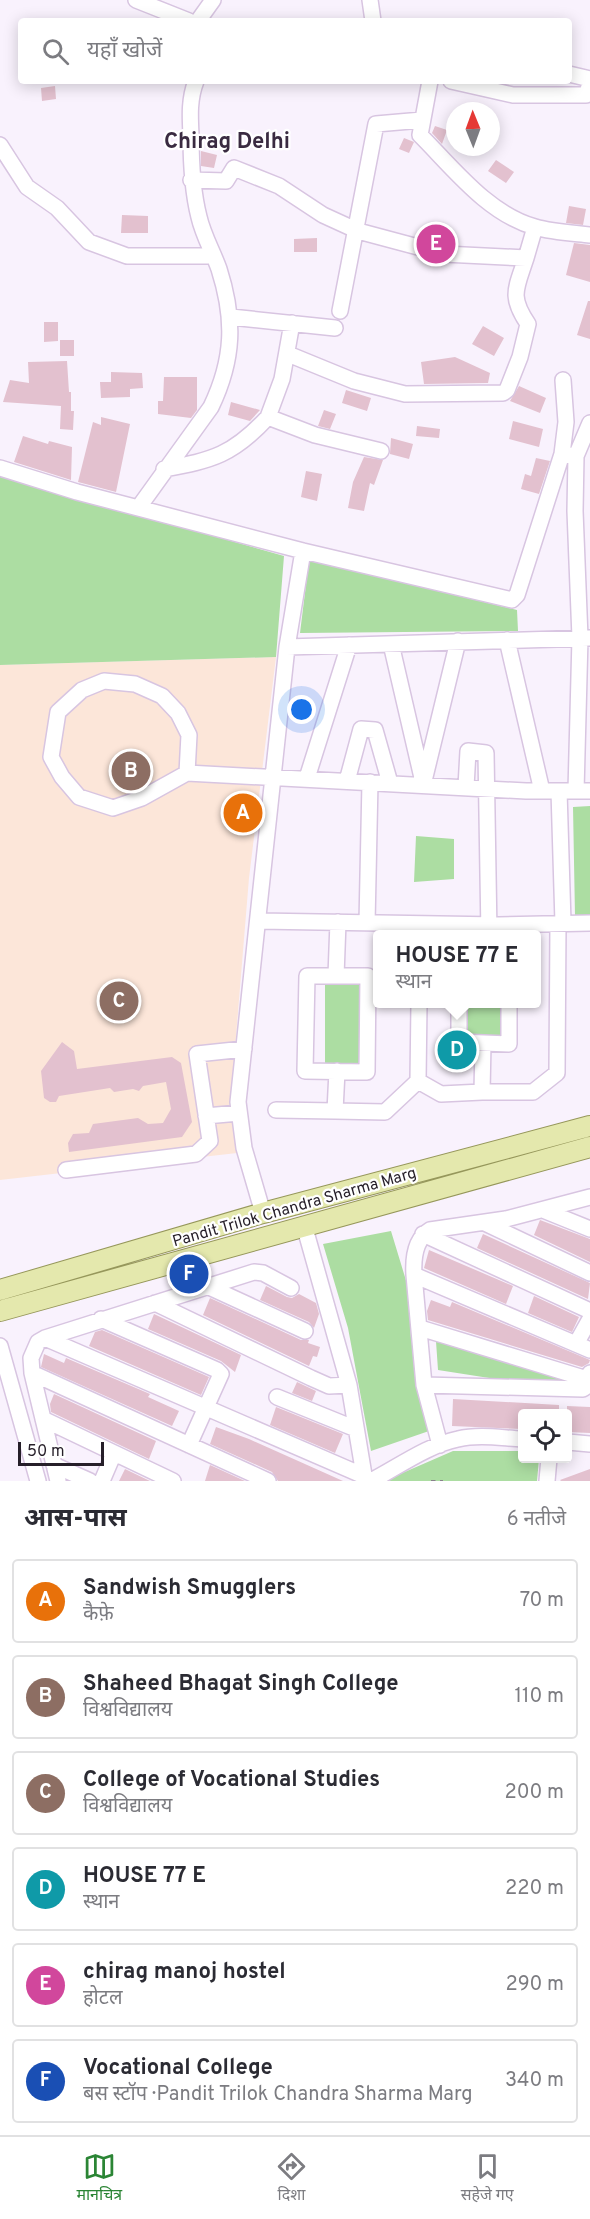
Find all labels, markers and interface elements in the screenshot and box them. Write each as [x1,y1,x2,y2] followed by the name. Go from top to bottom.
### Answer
[18,18,572,84] search box
[39,35,72,68] icon: search
[87,38,162,65] text: यहाँ खोजें
[446,102,500,156] north arrow
[164,129,290,156] district label: Chirag Delhi
[416,222,456,266] pin: E
[287,695,316,724] your location
[112,748,150,794] pin: B
[224,790,262,836] pin: A
[373,930,541,1008] popup
[396,943,518,970] text: HOUSE 77 E
[396,970,432,996] text: स्थान
[100,978,138,1024] pin: C
[438,1028,476,1072] pin: D
[170,1163,419,1252] street label: Pandit Trilok Chandra Sharma Marg
[170,1252,208,1296] pin: F
[518,1409,572,1463] map controls
[518,1409,572,1463] button: locate
[18,1439,104,1466] scale bar
[27,1442,65,1462] text: 50 m
[24,1503,127,1536] text: आस-पास
[507,1507,566,1533] text: 6 नतीजे
[83,1575,296,1602] text: Sandwish Smugglers
[38,1588,53,1614] text: A
[520,1588,564,1614] text: 70 m
[83,1602,114,1628] text: कैफ़े
[83,1671,399,1698] text: Shaheed Bhagat Singh College
[39,1684,52,1710] text: B
[515,1684,564,1710] text: 110 m
[83,1698,172,1724] text: विश्वविद्यालय
[83,1767,380,1794] text: College of Vocational Studies
[39,1780,52,1806] text: C
[505,1780,564,1806] text: 200 m
[83,1794,172,1820] text: विश्वविद्यालय
[83,1863,206,1890] text: HOUSE 77 E
[38,1876,53,1902] text: D
[505,1876,564,1902] text: 220 m
[83,1890,119,1916] text: स्थान
[83,1959,286,1986] text: chirag manoj hostel
[39,1972,52,1998] text: E
[506,1972,564,1998] text: 290 m
[83,1986,122,2012] text: होटल
[83,2055,273,2082] text: Vocational College
[40,2068,51,2094] text: F
[505,2068,564,2094] text: 340 m
[83,2082,473,2108] text: बस स्टॉप · Pandit Trilok Chandra Sharma Marg
[76,2150,122,2207] tab: मानचित्र
[275,2150,308,2207] tab: दिशा
[461,2150,514,2207] tab: सहेजे गए

